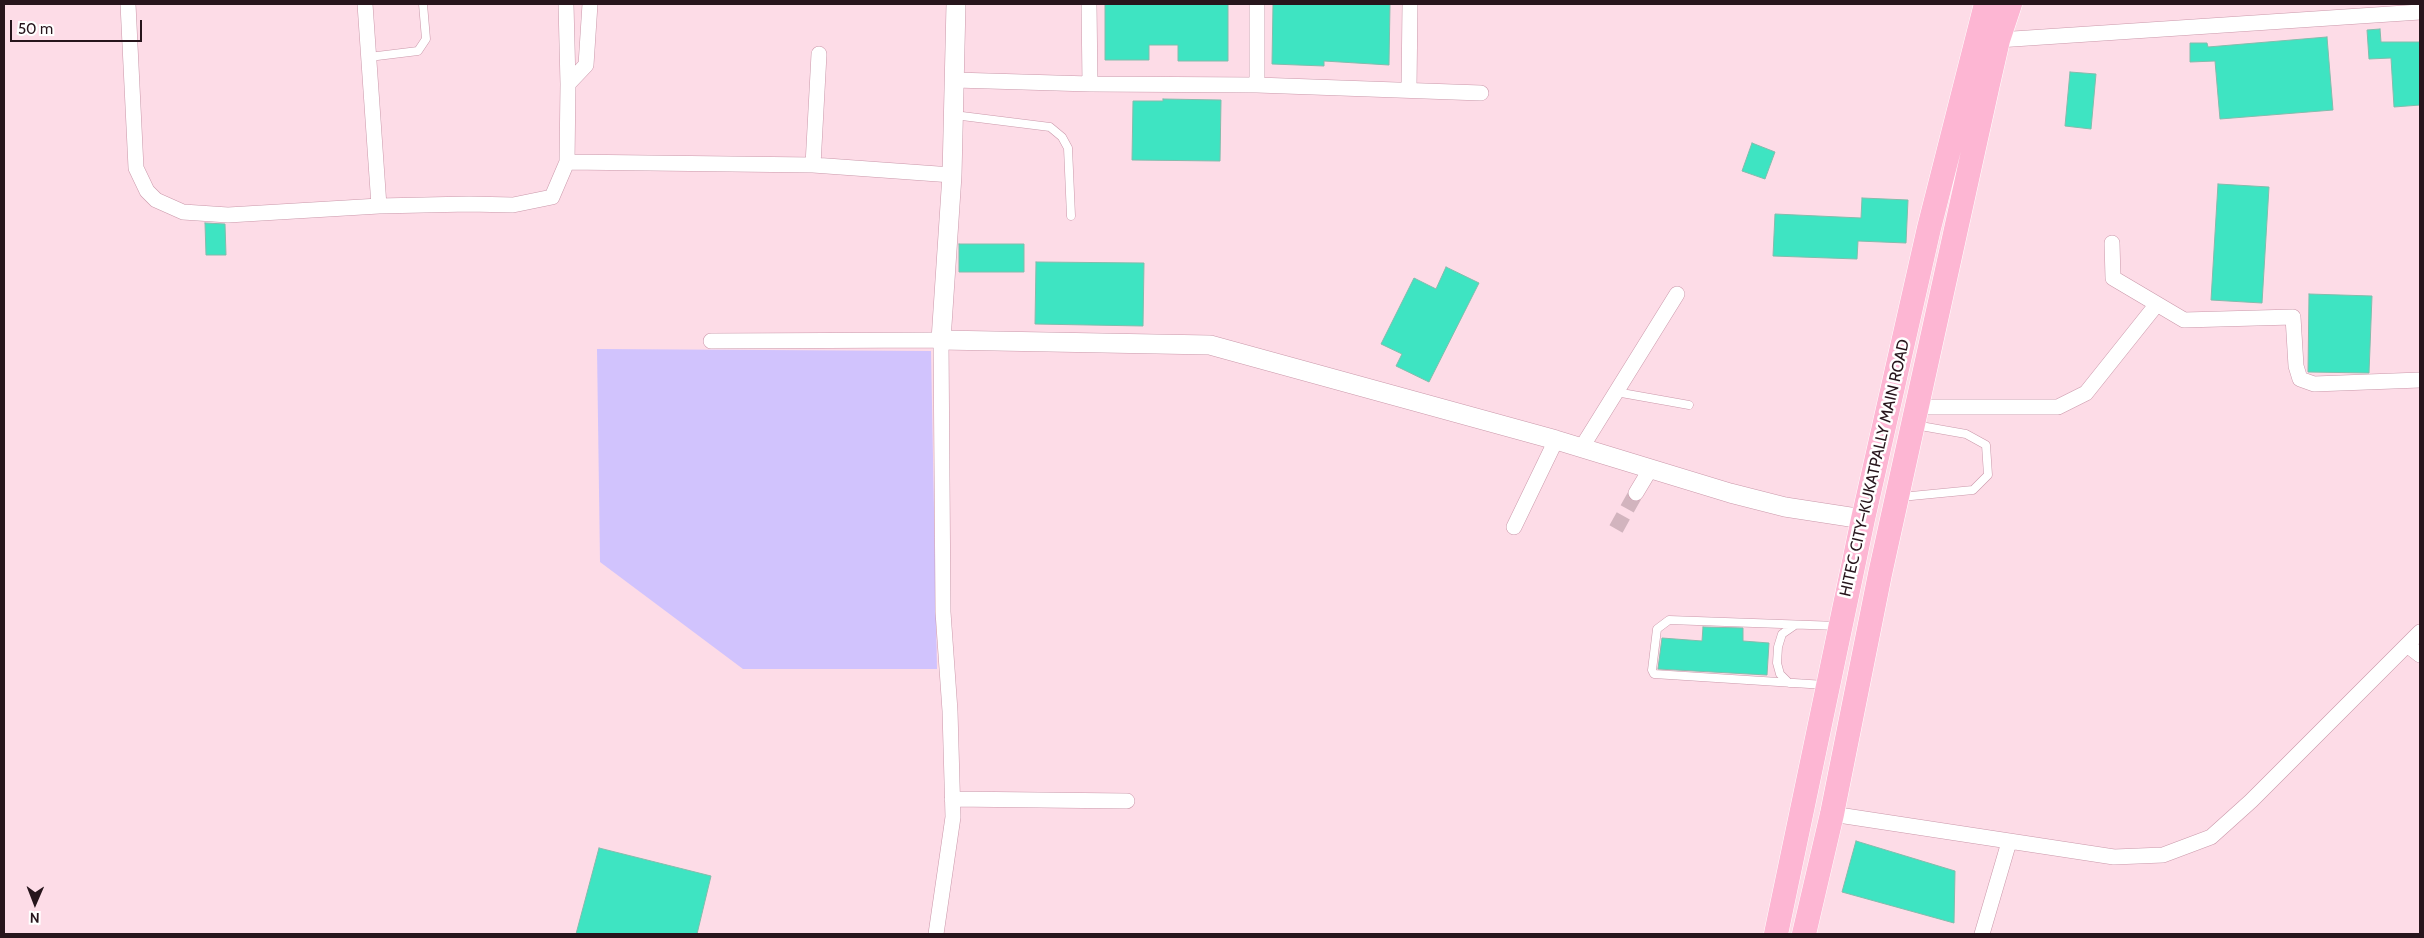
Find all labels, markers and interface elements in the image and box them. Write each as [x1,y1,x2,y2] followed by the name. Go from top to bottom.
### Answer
[12,10,145,42] scale bar
[18,20,53,38] text: 50 m
[1836,337,1914,599] street label: HITEC CITY–KUKATPALLY MAIN ROAD
[10,878,60,928] north arrow
[30,909,40,927] text: N

